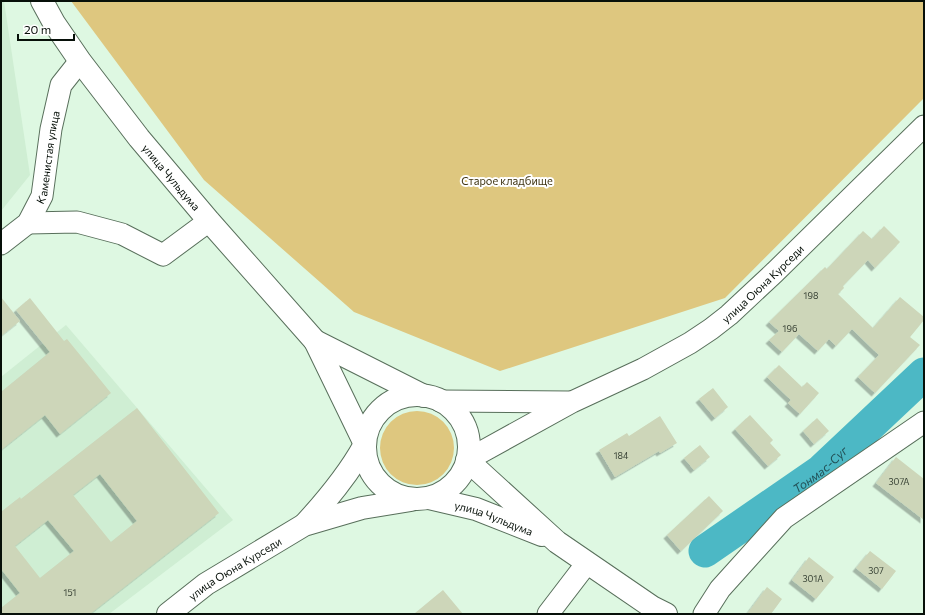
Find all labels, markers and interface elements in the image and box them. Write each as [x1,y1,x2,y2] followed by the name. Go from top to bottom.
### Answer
[18,16,74,42] scale bar
[24,22,51,36] text: 20 m
[33,109,61,206] street label: Каменистая улица
[140,141,203,213] street label: улица Чульдума
[461,174,553,187] park label: Старое кладбище
[719,242,806,325] street label: улица Оюна Курседи
[804,290,818,301] house number: 198
[783,323,797,334] house number: 196
[790,443,850,495] water label: Тонмас-Суг
[614,450,629,461] house number: 184
[888,476,910,487] house number: 307А
[454,498,535,537] street label: улица Чульдума
[185,534,283,602] street label: улица Оюна Курседи
[868,565,884,576] house number: 307
[802,573,824,584] house number: 301А
[64,587,76,598] house number: 151

